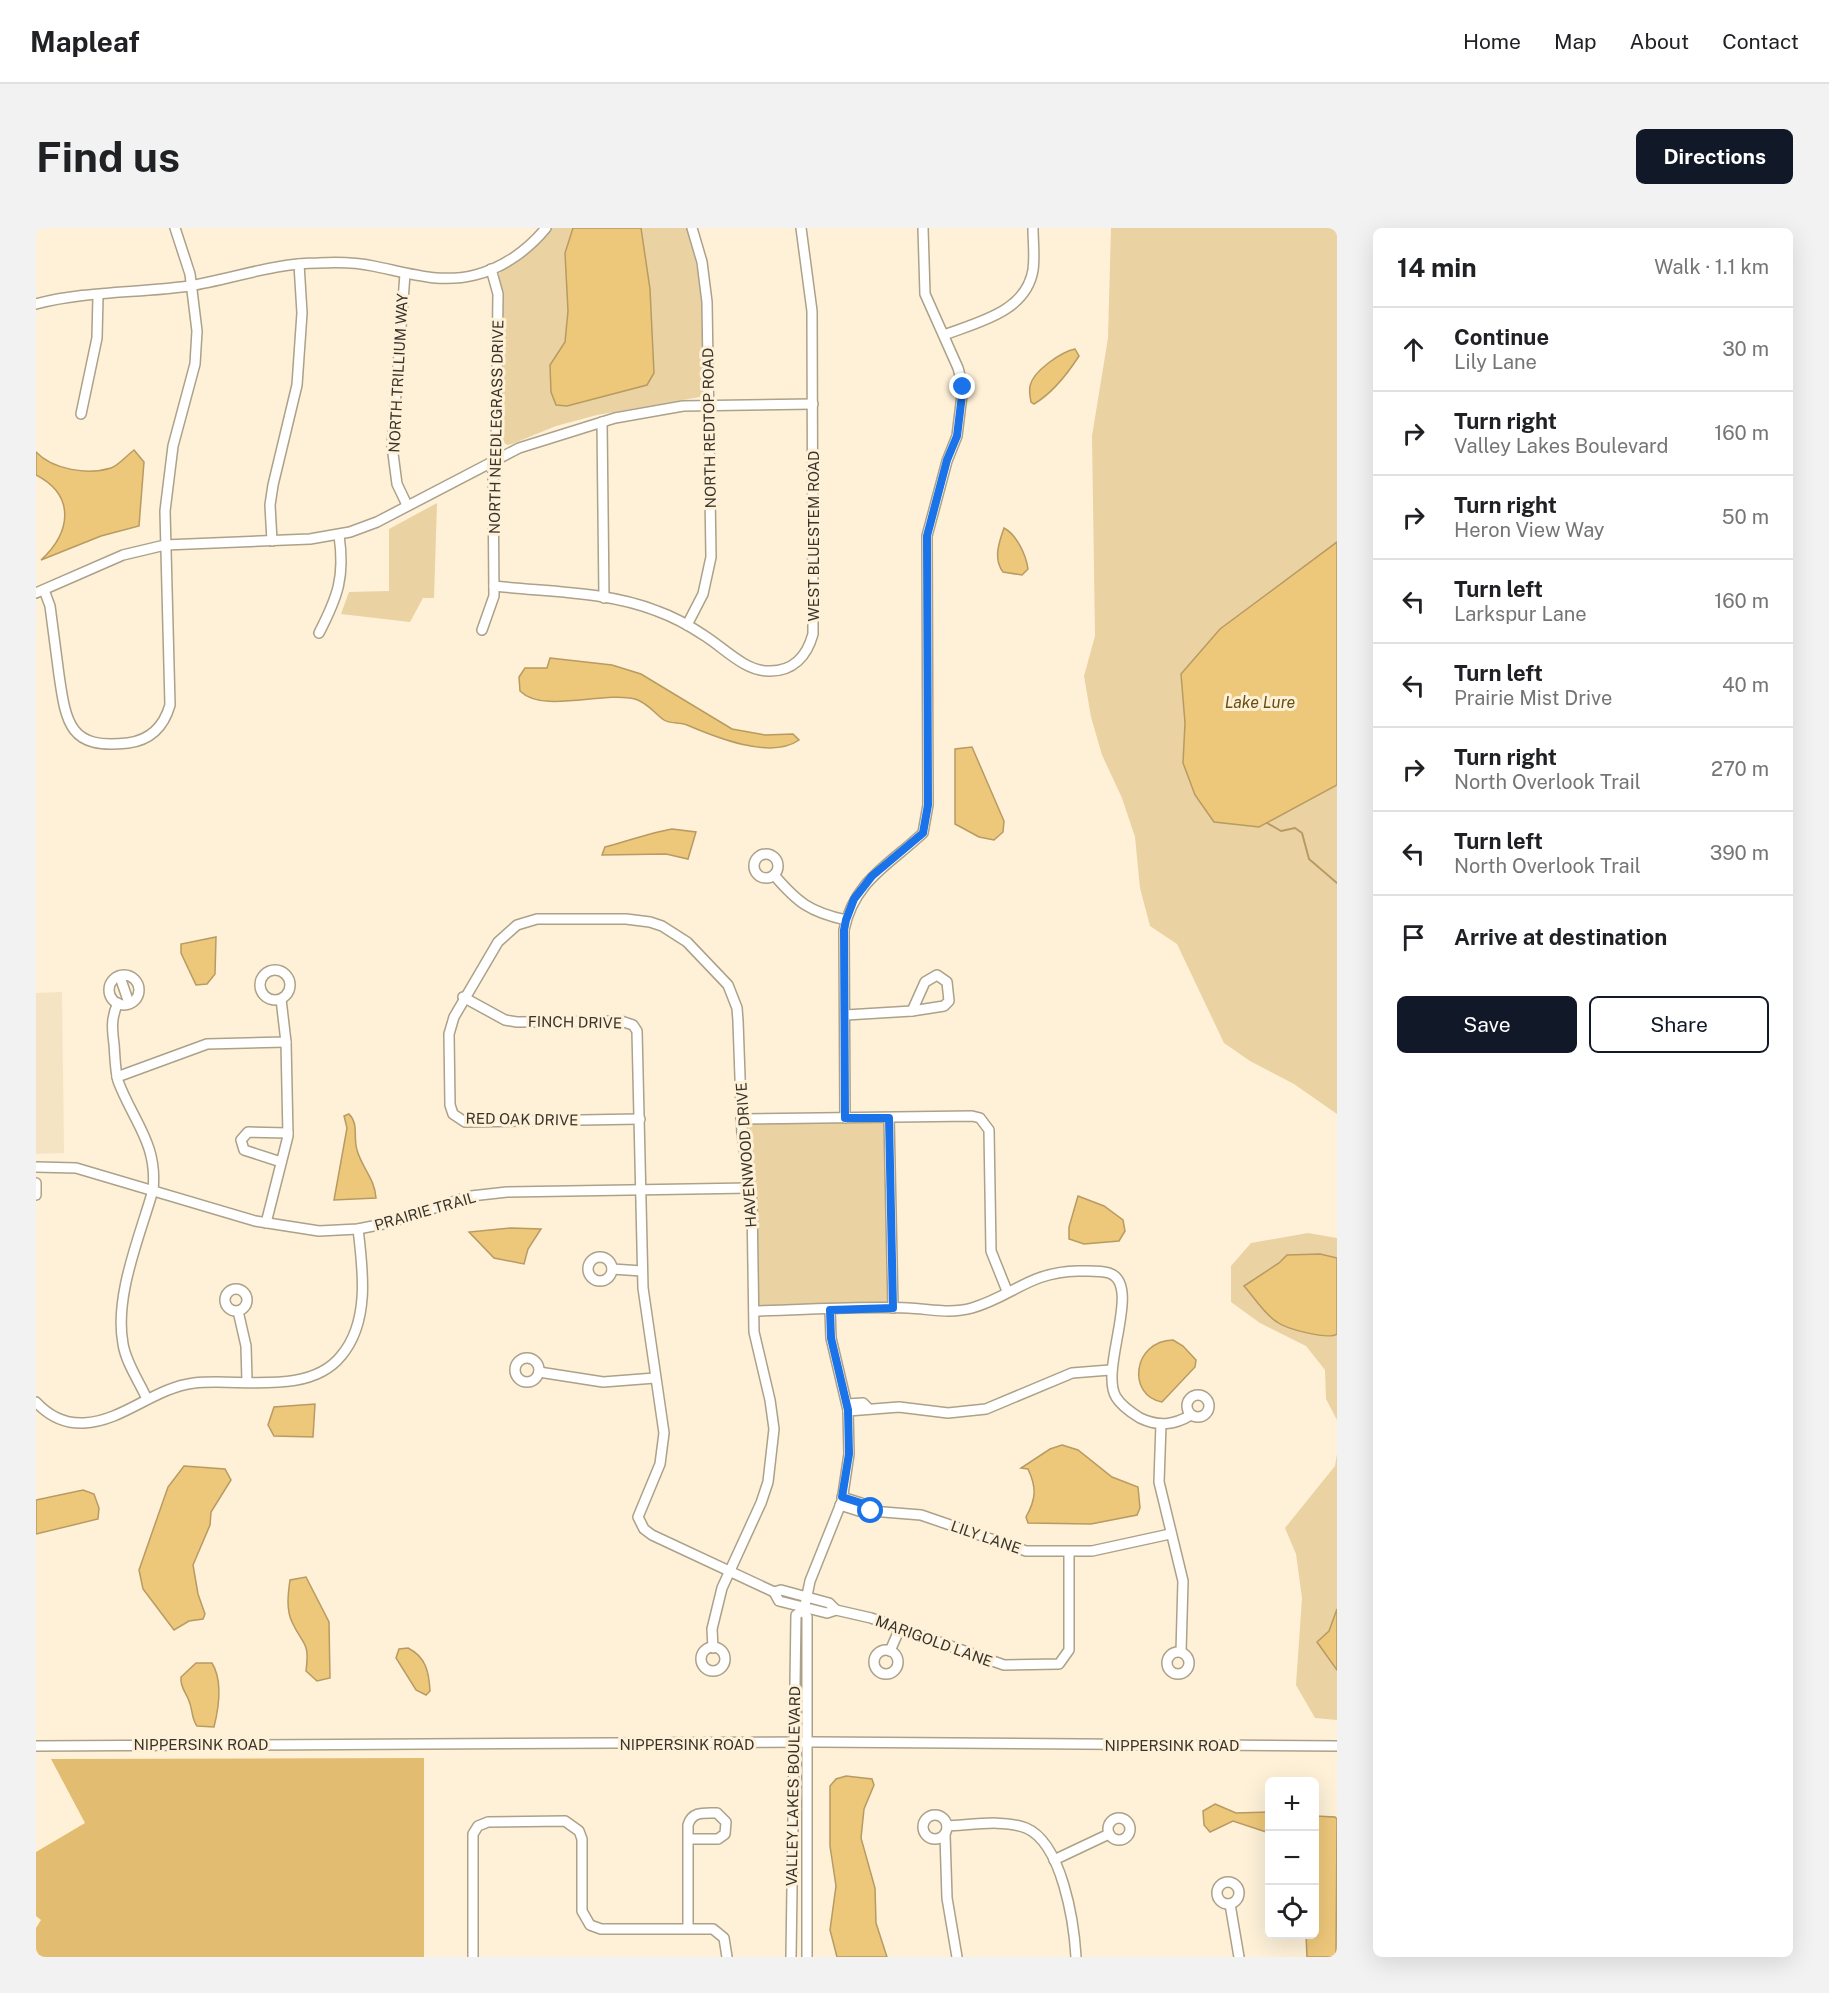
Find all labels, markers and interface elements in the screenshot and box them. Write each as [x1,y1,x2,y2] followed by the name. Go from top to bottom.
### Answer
[30,25,140,58] text: Mapleaf
[1463,29,1521,54] text: Home
[1554,29,1597,54] text: Map
[1630,29,1689,54] text: About
[1722,29,1799,54] text: Contact
[1636,129,1793,184] button: Directions
[36,132,180,181] text: Find us
[1397,252,1477,283] text: 14 min
[1654,255,1769,279] text: Walk · 1.1 km
[385,293,411,453] street label: NORTH TRILLIUM WAY
[486,320,506,534] street label: NORTH NEEDLEGRASS DRIVE
[1454,324,1549,350] text: Continue
[1397,333,1430,366] icon: ahead
[1722,337,1769,361] text: 30 m
[699,348,719,508] street label: NORTH REDTOP ROAD
[1454,350,1537,374] text: Lily Lane
[949,373,975,399] route end
[1454,408,1557,434] text: Turn right
[1397,417,1430,450] icon: right
[1714,421,1769,445] text: 160 m
[1454,434,1669,458] text: Valley Lakes Boulevard
[805,451,822,621] street label: WEST BLUESTEM ROAD
[1454,492,1557,518] text: Turn right
[1397,501,1430,534] icon: right
[1722,505,1769,529] text: 50 m
[1454,518,1605,542] text: Heron View Way
[1454,576,1543,602] text: Turn left
[1397,585,1430,618] icon: left
[1714,589,1769,613] text: 160 m
[1454,602,1587,626] text: Larkspur Lane
[1454,660,1543,686] text: Turn left
[1397,669,1430,702] icon: left
[1722,673,1769,697] text: 40 m
[1454,686,1612,710] text: Prairie Mist Drive
[1225,693,1296,712] water label: Lake Lure
[1454,744,1557,770] text: Turn right
[1397,753,1430,786] icon: right
[1711,757,1769,781] text: 270 m
[1454,770,1641,794] text: North Overlook Trail
[1454,828,1543,854] text: Turn left
[1397,837,1430,870] icon: left
[1710,841,1769,865] text: 390 m
[1454,854,1641,878] text: North Overlook Trail
[1397,921,1430,954] icon: arrive
[1454,924,1667,950] text: Arrive at destination
[1397,996,1577,1053] button: Save
[1589,996,1769,1053] button: Share
[528,1013,622,1031] street label: FINCH DRIVE
[732,1082,760,1228] street label: HAVENWOOD DRIVE
[465,1110,579,1128] street label: RED OAK DRIVE
[372,1188,478,1234] street label: PRAIRIE TRAIL
[857,1497,883,1523] route start
[949,1517,1023,1557] street label: LILY LANE
[873,1612,995,1670] street label: MARIGOLD LANE
[783,1686,803,1886] street label: VALLEY LAKES BOULEVARD
[134,1736,268,1753] street label: NIPPERSINK ROAD
[620,1736,754,1753] street label: NIPPERSINK ROAD
[1105,1737,1239,1754] street label: NIPPERSINK ROAD
[1265,1777,1319,1939] map controls
[1265,1777,1319,1831] button: +
[1265,1831,1319,1885] button: −
[1265,1885,1319,1939] button: locate

